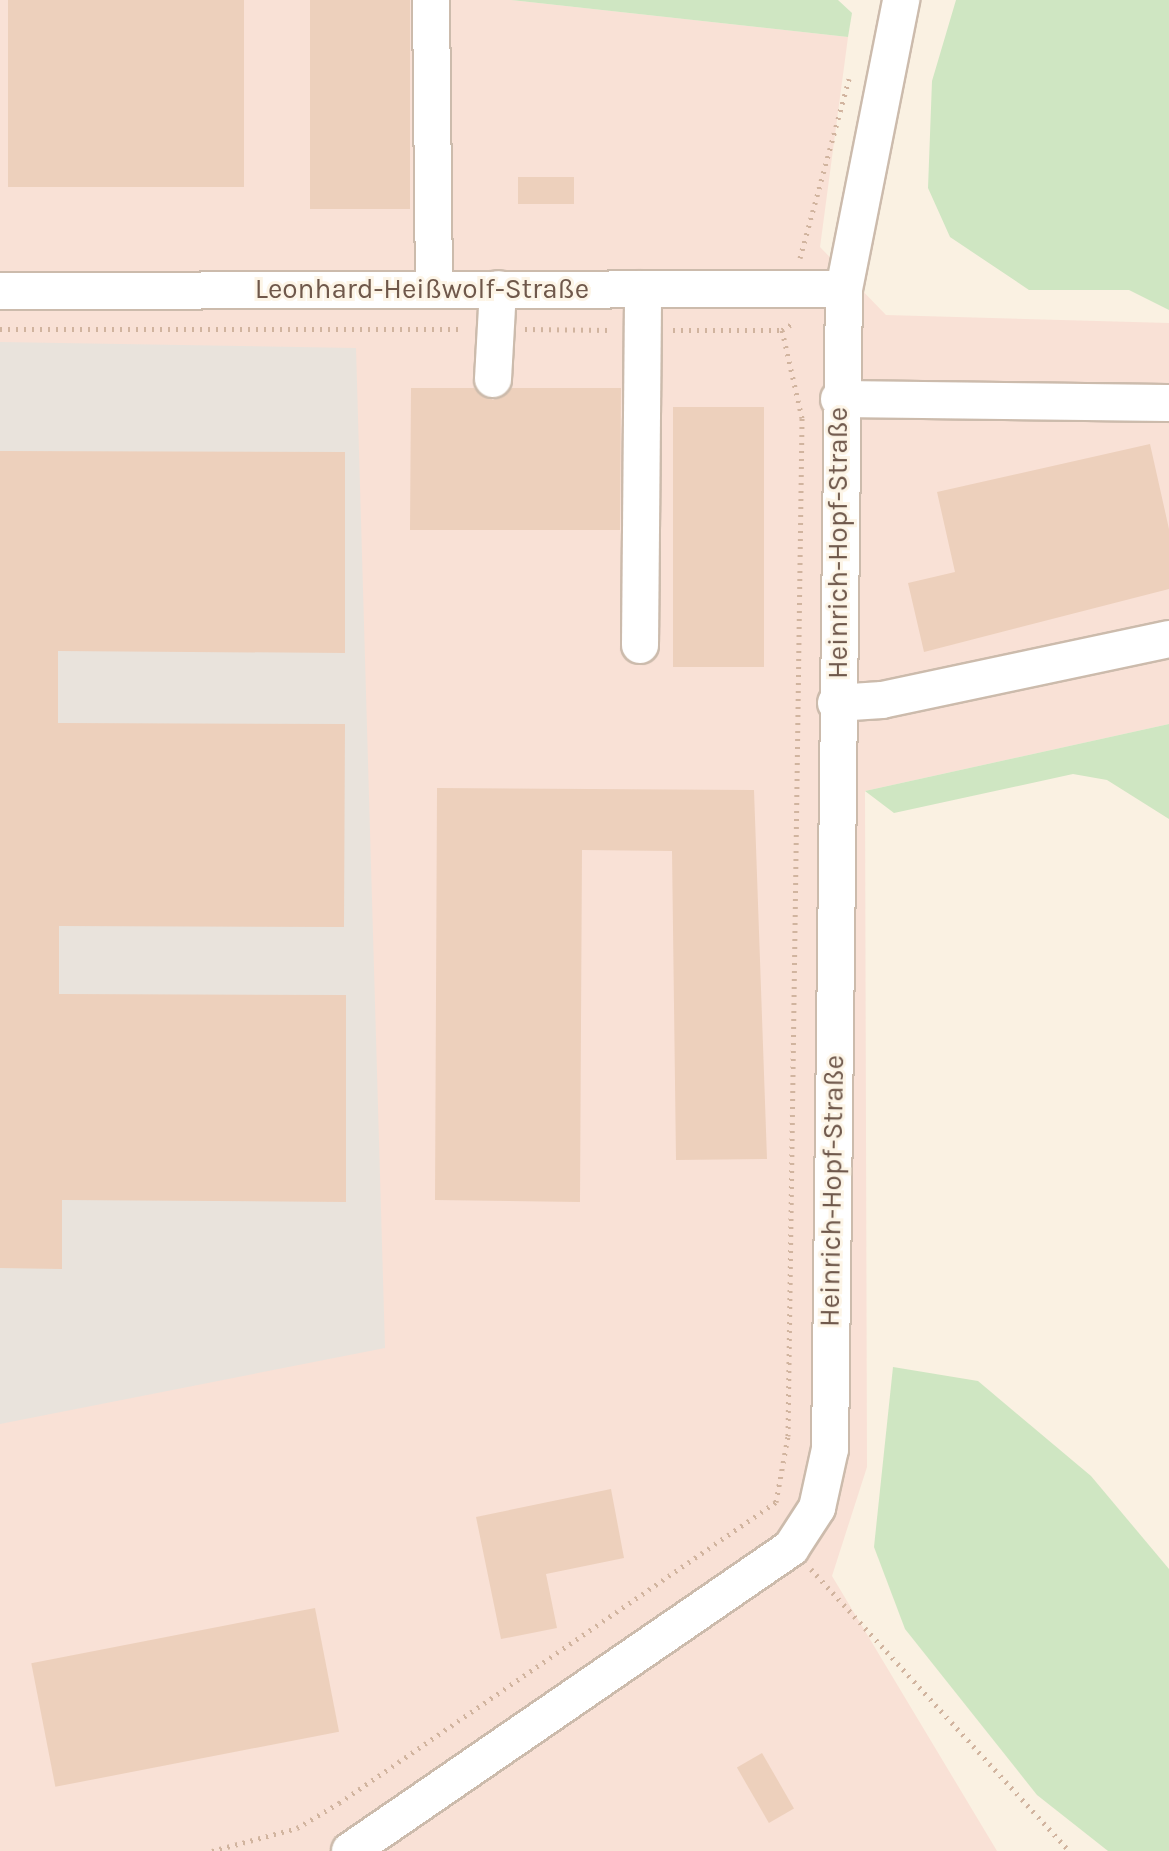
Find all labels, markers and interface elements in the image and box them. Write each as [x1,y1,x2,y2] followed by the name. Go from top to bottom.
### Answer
[255,272,589,306] street label: Leonhard-Heißwolf-Straße
[821,407,855,679] street label: Heinrich-Hopf-Straße
[813,1055,851,1327] street label: Heinrich-Hopf-Straße

